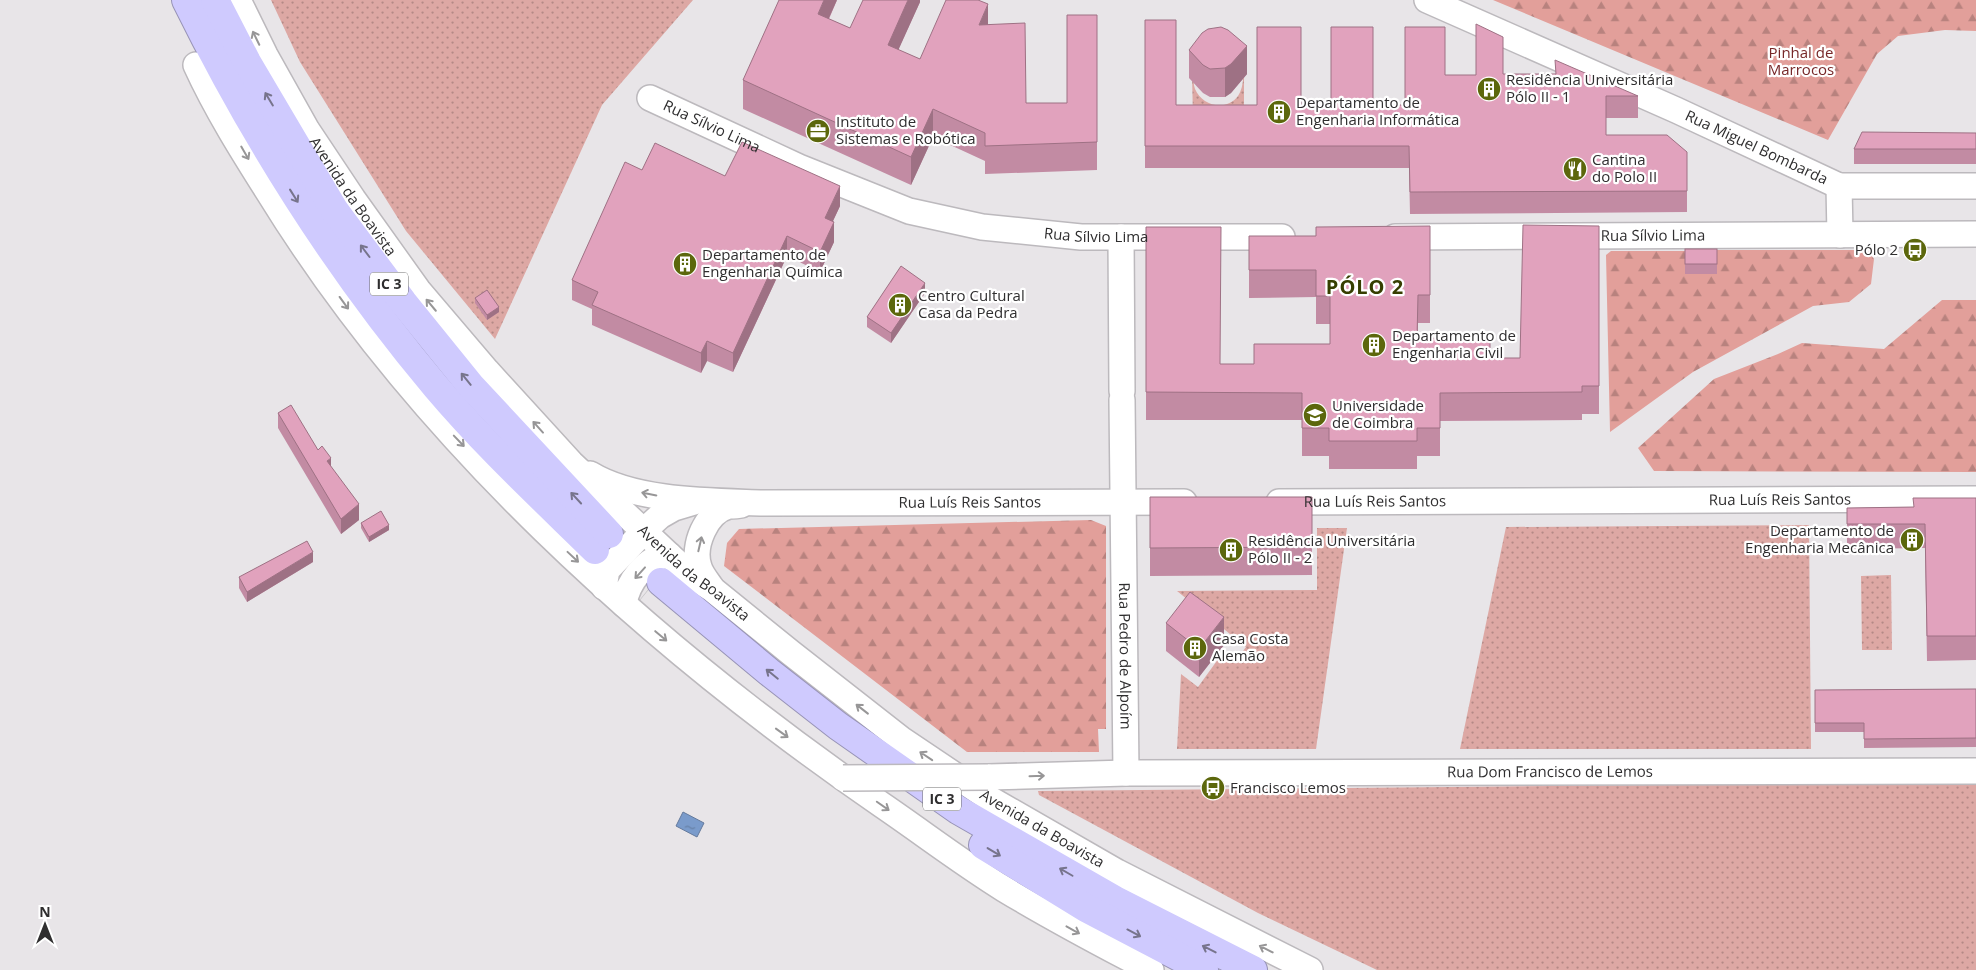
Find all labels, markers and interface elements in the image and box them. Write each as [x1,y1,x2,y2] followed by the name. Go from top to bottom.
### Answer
[251,30,261,45] one-way arrow
[1768,42,1834,79] park label: Pinhal de Marrocos
[1506,69,1673,106] place label: Residência Universitária Pólo II - 1
[1476,76,1502,102] building icon: Residência Universitária Pólo II - 1
[1296,92,1459,129] place label: Departamento de Engenharia Informática
[264,93,274,107] one-way arrow
[660,95,764,157] street label: Rua Sílvio Lima
[1266,99,1292,125] building icon: Departamento de Engenharia Informática
[1682,105,1832,188] street label: Rua Miguel Bombarda
[836,111,976,148] place label: Instituto de Sistemas e Robótica
[805,118,831,144] office icon: Instituto de Sistemas e Robótica
[305,133,402,260] street label: Avenida da Boavista
[240,146,250,160] one-way arrow
[1592,149,1657,186] place label: Cantina do Polo II
[1562,156,1588,182] restaurant icon: Cantina do Polo II
[290,188,300,202] one-way arrow
[1043,222,1148,246] street label: Rua Sílvio Lima
[1601,224,1705,245] street label: Rua Sílvio Lima
[1902,237,1928,263] bus stop icon: Pólo 2
[1855,239,1898,259] place label: Pólo 2
[360,244,370,258] one-way arrow
[702,244,843,281] place label: Departamento de Engenharia Química
[672,251,698,277] building icon: Departamento de Engenharia Química
[370,272,408,296] road number: IC 3
[1326,273,1404,300] district label: PÓLO 2
[918,285,1025,322] place label: Centro Cultural Casa da Pedra
[887,292,913,318] building icon: Centro Cultural Casa da Pedra
[339,296,349,310] one-way arrow
[426,299,437,312] one-way arrow
[1392,325,1516,362] place label: Departamento de Engenharia Civil
[1361,332,1387,358] building icon: Departamento de Engenharia Civil
[460,373,471,386] one-way arrow
[1332,395,1424,432] place label: Universidade de Coimbra
[1302,402,1328,428] school or university icon: Universidade de Coimbra
[532,421,544,434] one-way arrow
[453,435,465,448] one-way arrow
[641,488,657,498] one-way arrow
[1709,489,1851,509] street label: Rua Luís Reis Santos
[1304,490,1446,511] street label: Rua Luís Reis Santos
[899,491,1041,512] street label: Rua Luís Reis Santos
[570,492,582,505] one-way arrow
[634,520,755,625] street label: Avenida da Boavista
[1745,520,1894,557] place label: Departamento de Engenharia Mecânica
[1899,527,1925,553] building icon: Departamento de Engenharia Mecânica
[1248,530,1415,567] place label: Residência Universitária Pólo II - 2
[696,537,705,553] one-way arrow
[1218,537,1244,563] building icon: Residência Universitária Pólo II - 2
[567,551,580,563] one-way arrow
[634,567,646,580] one-way arrow
[1115,582,1137,730] street label: Rua Pedro de Alpoím
[1212,628,1288,665] place label: Casa Costa Alemão
[655,630,668,641] one-way arrow
[1182,635,1208,661] building icon: Casa Costa Alemão
[766,669,779,680] one-way arrow
[855,704,869,714] one-way arrow
[775,728,789,738] one-way arrow
[919,751,933,761] one-way arrow
[1447,761,1653,781] street label: Rua Dom Francisco de Lemos
[1028,771,1045,781] one-way arrow
[1200,775,1226,801] bus stop icon: Francisco Lemos
[1230,777,1346,797] place label: Francisco Lemos
[976,784,1108,872] street label: Avenida da Boavista
[923,788,961,811] road number: IC 3
[876,800,890,811] one-way arrow
[986,847,1000,857] one-way arrow
[1059,866,1074,876] one-way arrow
[20,900,70,950] north arrow
[39,902,51,921] text: N
[1066,925,1080,935] one-way arrow
[1126,929,1141,938] one-way arrow
[1202,944,1217,953] one-way arrow
[1259,944,1274,953] one-way arrow

